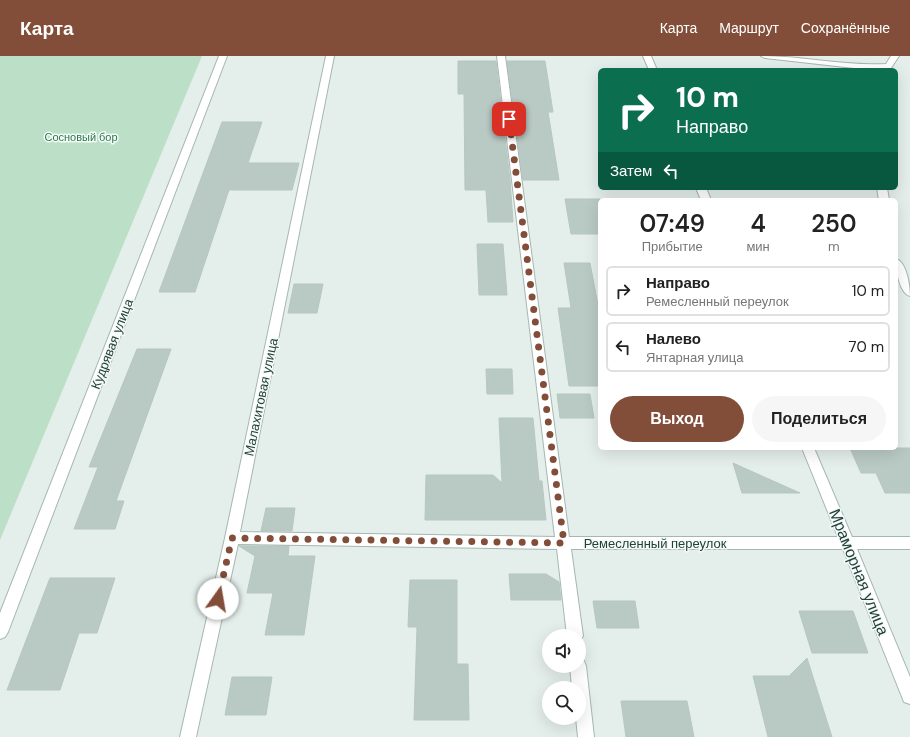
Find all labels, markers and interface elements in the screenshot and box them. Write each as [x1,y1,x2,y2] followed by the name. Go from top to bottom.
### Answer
[20,16,74,41] text: Карта
[660,19,697,37] text: Карта
[719,19,779,37] text: Маршрут
[801,19,890,37] text: Сохранённые
[676,79,739,116] text: 10 m
[610,84,662,136] icon: right
[492,102,526,136] pin
[498,108,520,130] icon: arrive
[676,115,748,139] text: Направо
[44,130,118,144] park label: Сосновый бор
[660,160,682,182] icon: left
[610,161,652,181] text: Затем
[639,208,705,239] text: 07:49
[750,208,766,239] text: 4
[811,208,857,239] text: 250
[642,238,703,255] text: Прибытие
[746,238,770,255] text: мин
[828,238,840,255] text: m
[646,273,710,293] text: Направо
[612,280,634,302] icon: right
[852,281,884,301] text: 10 m
[646,293,789,310] text: Ремесленный переулок
[87,296,137,392] street label: Кудрявая улица
[646,329,701,349] text: Налево
[240,336,282,457] street label: Малахитовая улица
[612,336,634,358] icon: left
[849,337,884,357] text: 70 m
[646,349,743,366] text: Янтарная улица
[610,396,744,442] button: Выход
[752,396,886,442] button: Поделиться
[824,506,894,638] street label: Мраморная улица
[584,535,727,552] street label: Ремесленный переулок
[197,578,239,620] position arrow
[542,629,586,725] map controls
[542,629,586,673] button: sound
[542,681,586,725] button: search

